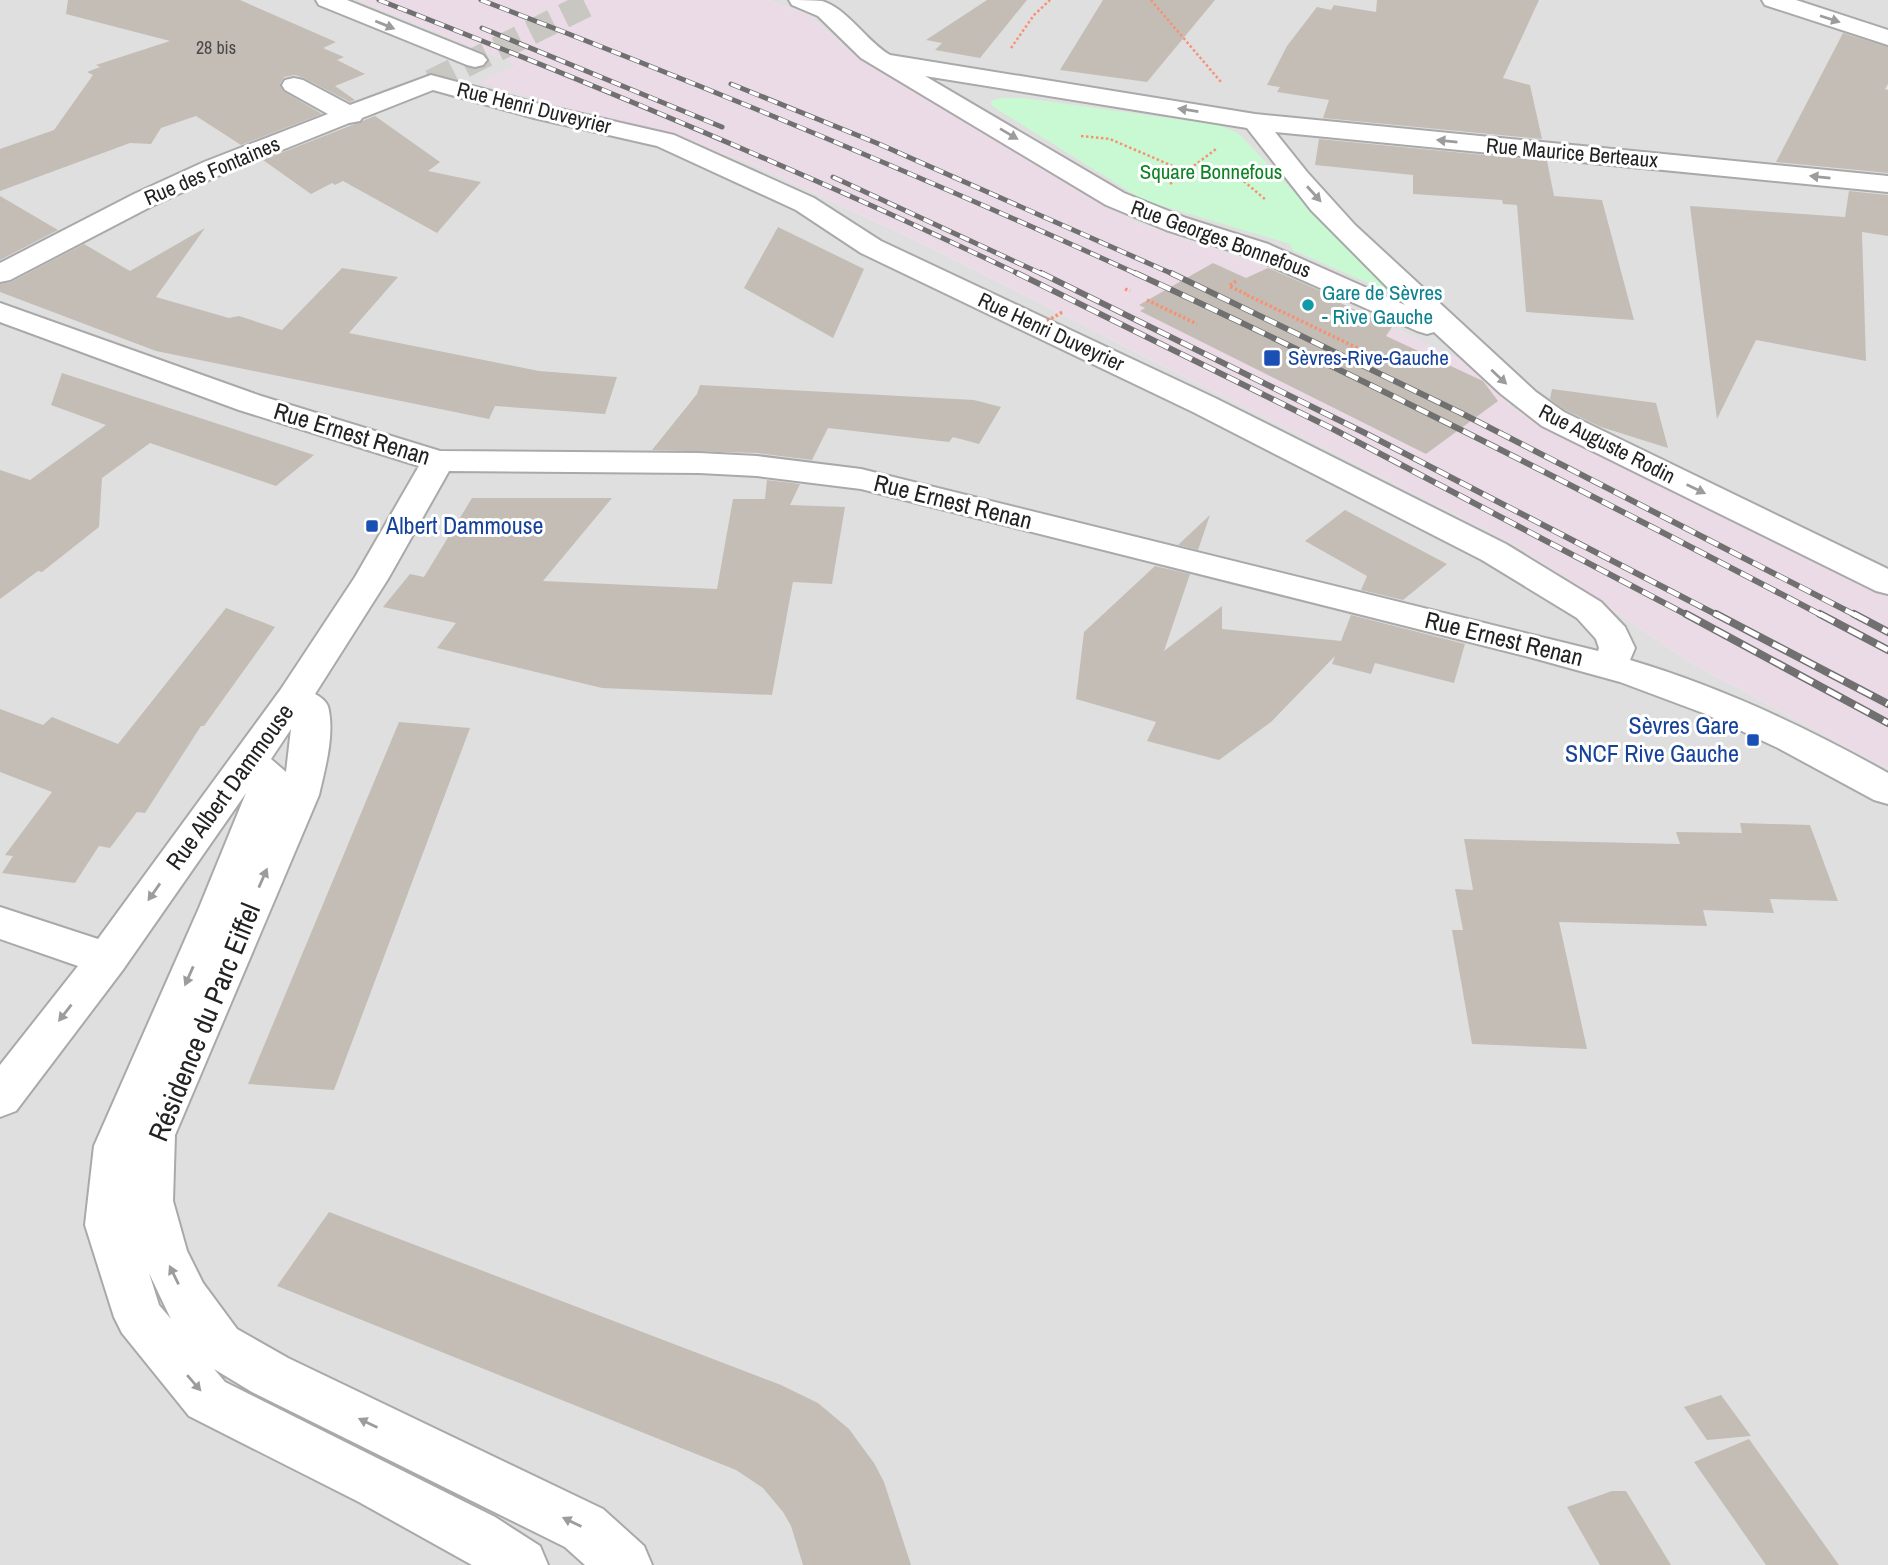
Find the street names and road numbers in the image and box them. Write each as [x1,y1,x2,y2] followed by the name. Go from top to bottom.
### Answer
[454,74,614,141] street label: Rue Henri Duveyrier
[140,129,284,212] street label: Rue des Fontaines
[1485,131,1660,174] street label: Rue Maurice Berteaux
[1127,192,1315,285] street label: Rue Georges Bonnefous
[974,285,1129,378] street label: Rue Henri Duveyrier
[270,394,434,472] street label: Rue Ernest Renan
[1534,397,1680,490] street label: Rue Auguste Rodin
[871,466,1036,536] street label: Rue Ernest Renan
[1422,603,1587,673] street label: Rue Ernest Renan
[158,697,300,876] street label: Rue Albert Dammouse
[139,897,269,1147] street label: Résidence du Parc Eiffel

